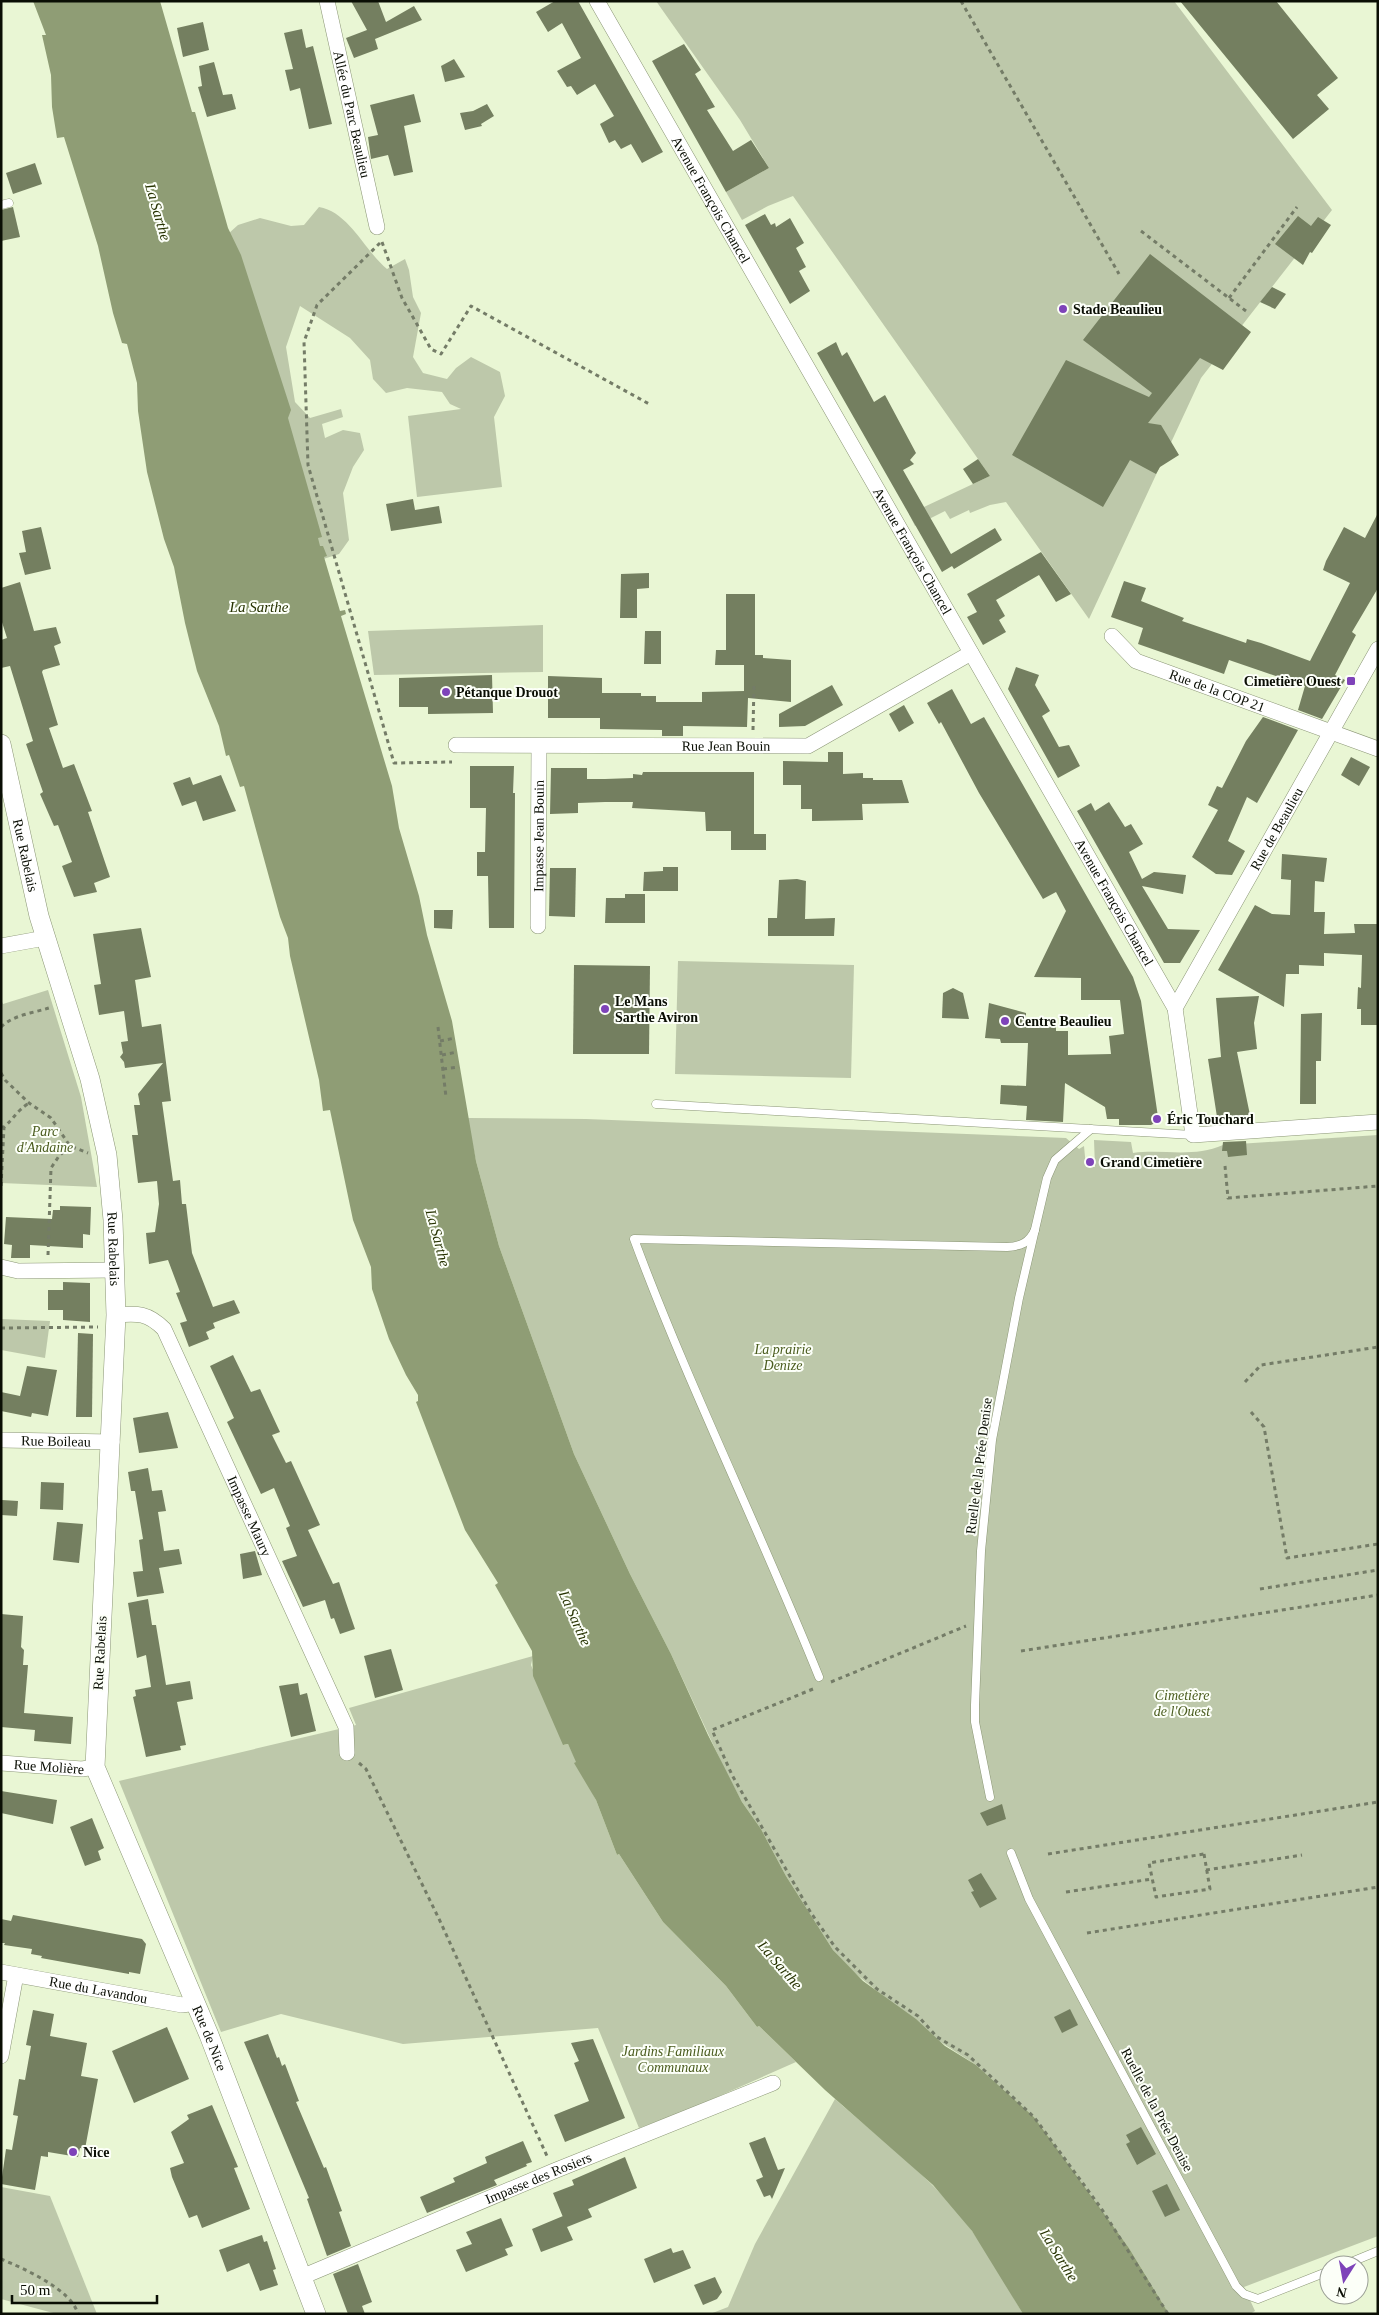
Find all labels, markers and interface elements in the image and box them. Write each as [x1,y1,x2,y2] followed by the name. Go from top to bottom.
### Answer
[331,49,373,179] street label: Allée du Parc Beaulieu
[669,134,753,266] street label: Avenue François Chancel
[142,181,174,243] water label: La Sarthe
[1073,302,1162,317] place label: Stade Beaulieu
[1057,303,1069,315] marker: Stade Beaulieu
[870,485,955,617] street label: Avenue François Chancel
[229,599,289,615] water label: La Sarthe
[1167,666,1267,715] street label: Rue de la COP 21
[1244,674,1341,689] place label: Cimetière Ouest
[1345,675,1357,687] marker: Cimetière Ouest
[456,685,558,700] place label: Pétanque Drouot
[440,686,452,698] marker: Pétanque Drouot
[682,738,770,753] street label: Rue Jean Bouin
[531,780,546,892] street label: Impasse Jean Bouin
[1247,785,1306,873] street label: Rue de Beaulieu
[10,817,41,893] street label: Rue Rabelais
[1072,836,1157,968] street label: Avenue François Chancel
[615,994,698,1025] place label: Le Mans Sarthe Aviron
[599,1003,611,1015] marker: Le Mans Sarthe Aviron
[1015,1014,1112,1029] place label: Centre Beaulieu
[999,1015,1011,1027] marker: Centre Beaulieu
[1167,1111,1254,1127] place label: Éric Touchard
[1151,1113,1163,1125] marker: Éric Touchard
[17,1124,73,1155] park label: Parc d'Andaine
[1100,1155,1202,1170] place label: Grand Cimetière
[1084,1156,1096,1168] marker: Grand Cimetière
[422,1207,453,1269] water label: La Sarthe
[105,1211,123,1286] street label: Rue Rabelais
[753,1342,812,1373] park label: La prairie Denize
[963,1397,995,1535] street label: Ruelle de la Prée Denise
[21,1433,91,1449] street label: Rue Boileau
[225,1473,274,1559] street label: Impasse Maury
[555,1587,594,1648] water label: La Sarthe
[91,1616,109,1690] street label: Rue Rabelais
[1154,1688,1211,1719] park label: Cimetière de l'Ouest
[13,1756,85,1777] street label: Rue Molière
[754,1937,806,1993] water label: La Sarthe
[48,1973,149,2006] street label: Rue du Lavandou
[190,2003,230,2073] street label: Rue de Nice
[622,2044,725,2075] park label: Jardins Familiaux Communaux
[1118,2046,1196,2174] street label: Ruelle de la Prée Denise
[83,2145,109,2160] place label: Nice
[67,2146,79,2158] marker: Nice
[483,2149,594,2207] street label: Impasse des Rosiers
[1036,2225,1082,2284] water label: La Sarthe
[1319,2255,1369,2305] north arrow
[12,2272,158,2304] scale bar
[20,2282,51,2298] text: 50 m
[1335,2284,1348,2301] text: N

